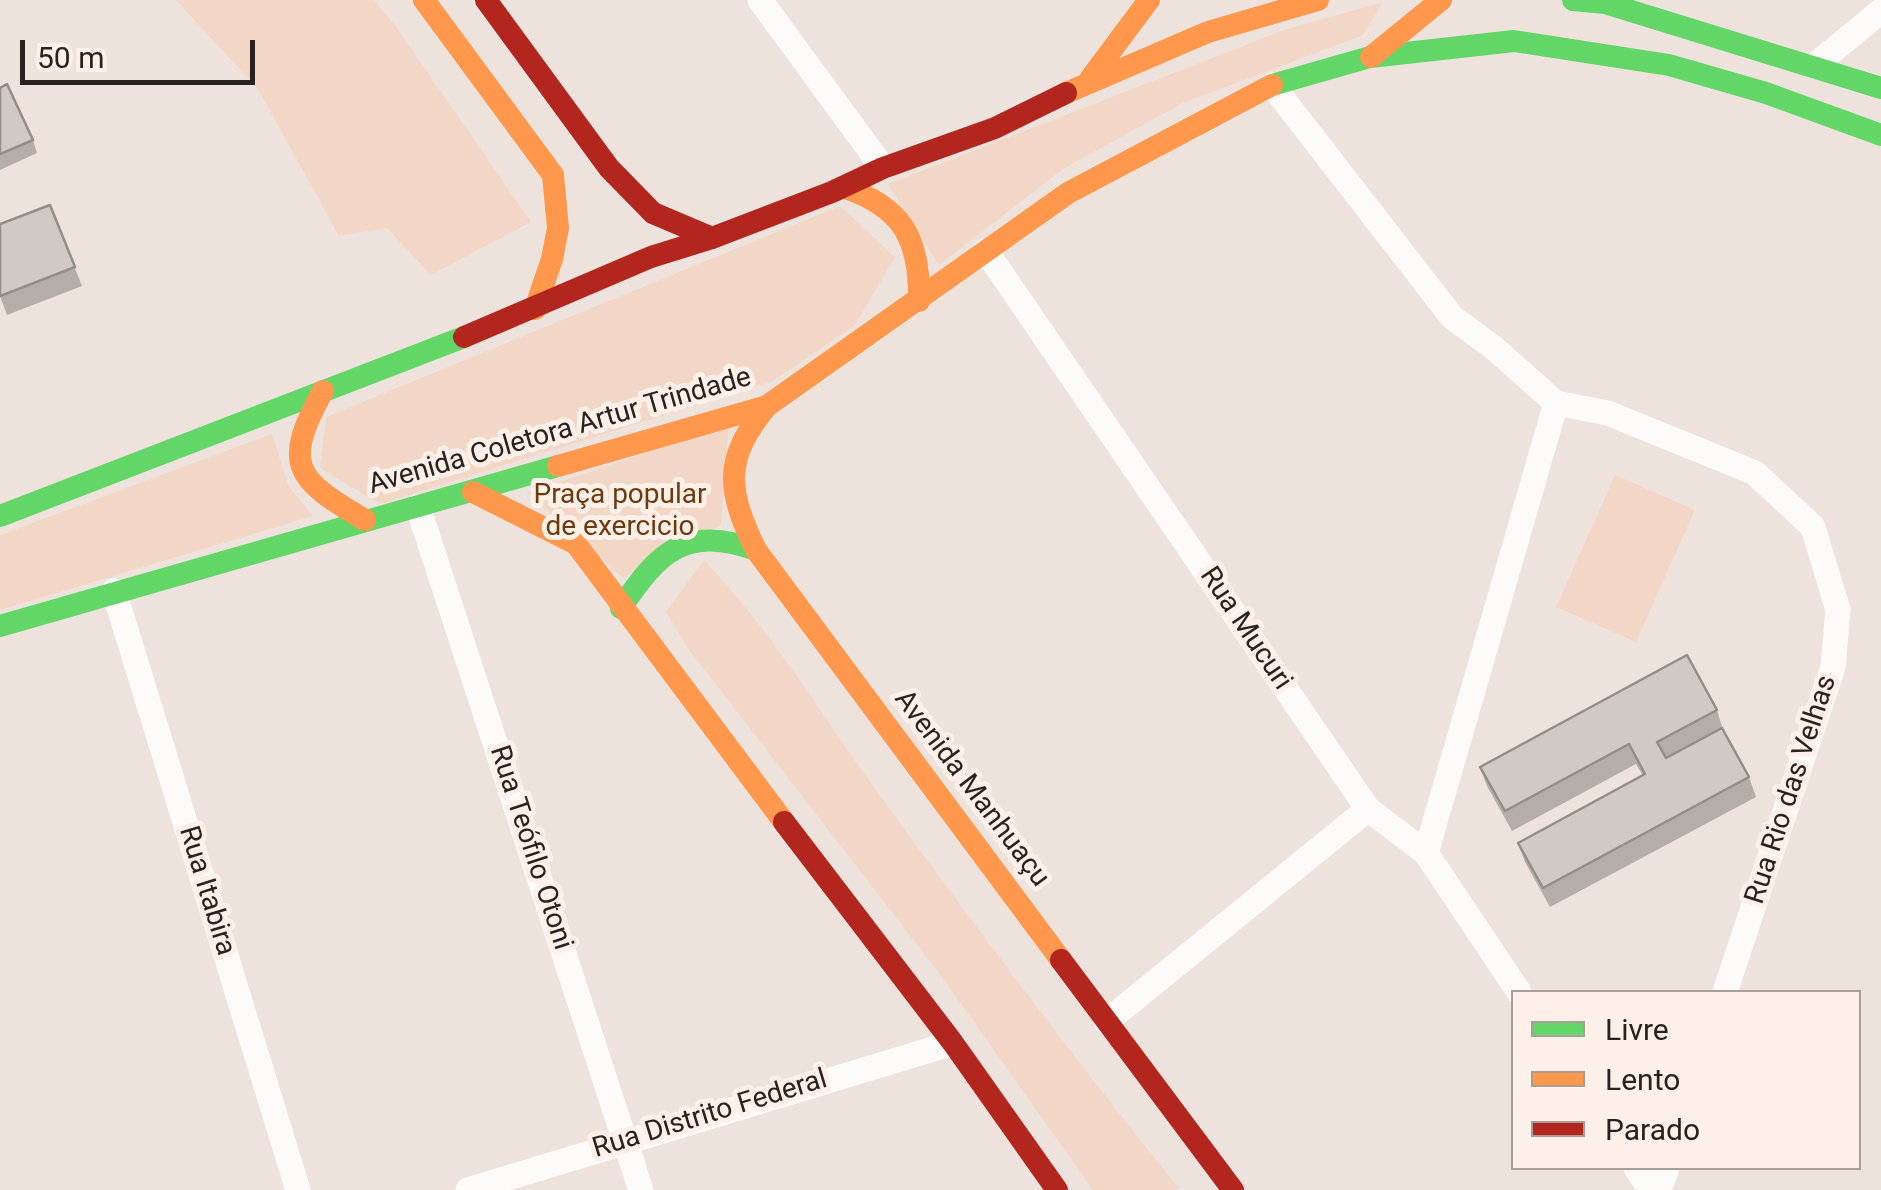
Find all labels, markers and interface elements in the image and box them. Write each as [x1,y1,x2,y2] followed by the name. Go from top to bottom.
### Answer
[25,20,260,82] scale bar
[37,40,104,75] text: 50 m
[365,361,755,503] street label: Avenida Coletora Artur Trindade
[533,479,707,545] park label: Praça popular de exercicio
[1192,561,1298,697] street label: Rua Mucuri
[1739,672,1845,908] street label: Rua Rio das Velhas
[886,684,1056,894] street label: Avenida Manhuaçu
[481,742,579,954] street label: Rua Teófilo Otoni
[170,822,242,960] street label: Rua Itabira
[1511,990,1861,1170] legend
[1605,1012,1669,1047] text: Livre
[1605,1062,1680,1097] text: Lento
[589,1063,831,1167] street label: Rua Distrito Federal
[1605,1112,1700,1147] text: Parado

